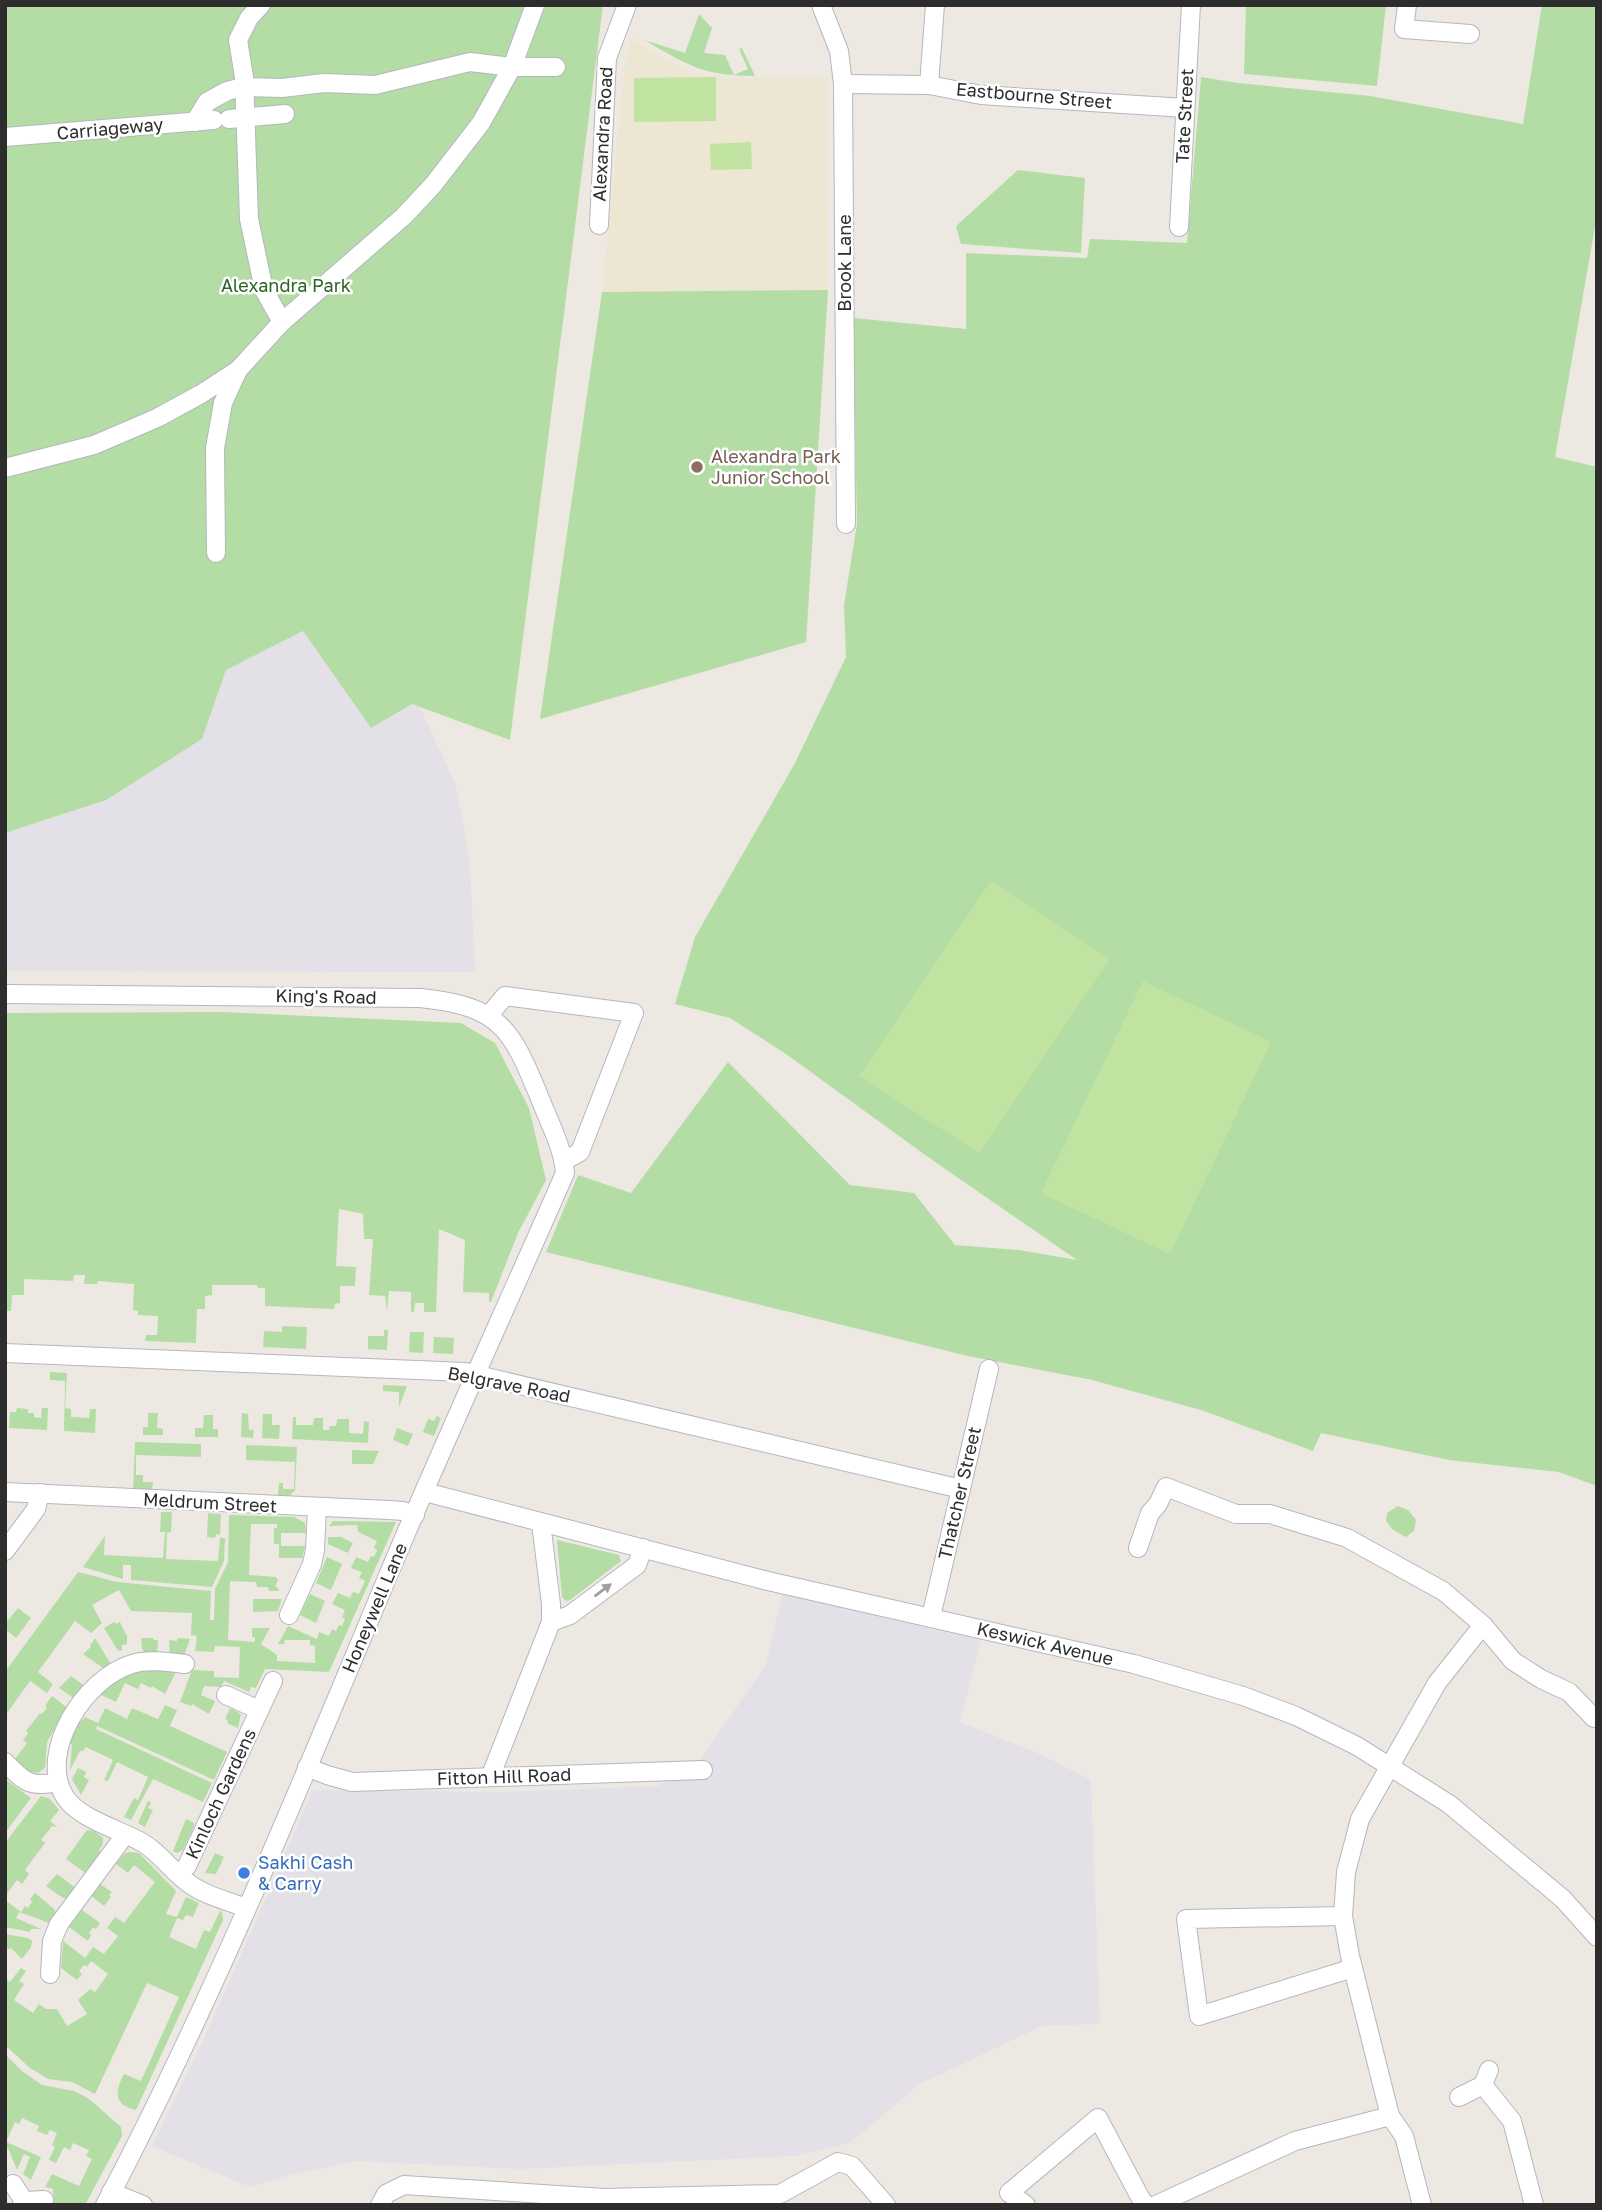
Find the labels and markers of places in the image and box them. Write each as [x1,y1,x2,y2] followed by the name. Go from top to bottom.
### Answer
[711,445,841,488] place label: Alexandra Park Junior School
[689,459,705,475] marker: Alexandra Park Junior School
[258,1851,353,1894] place label: Sakhi Cash & Carry
[236,1865,252,1881] marker: Sakhi Cash & Carry

